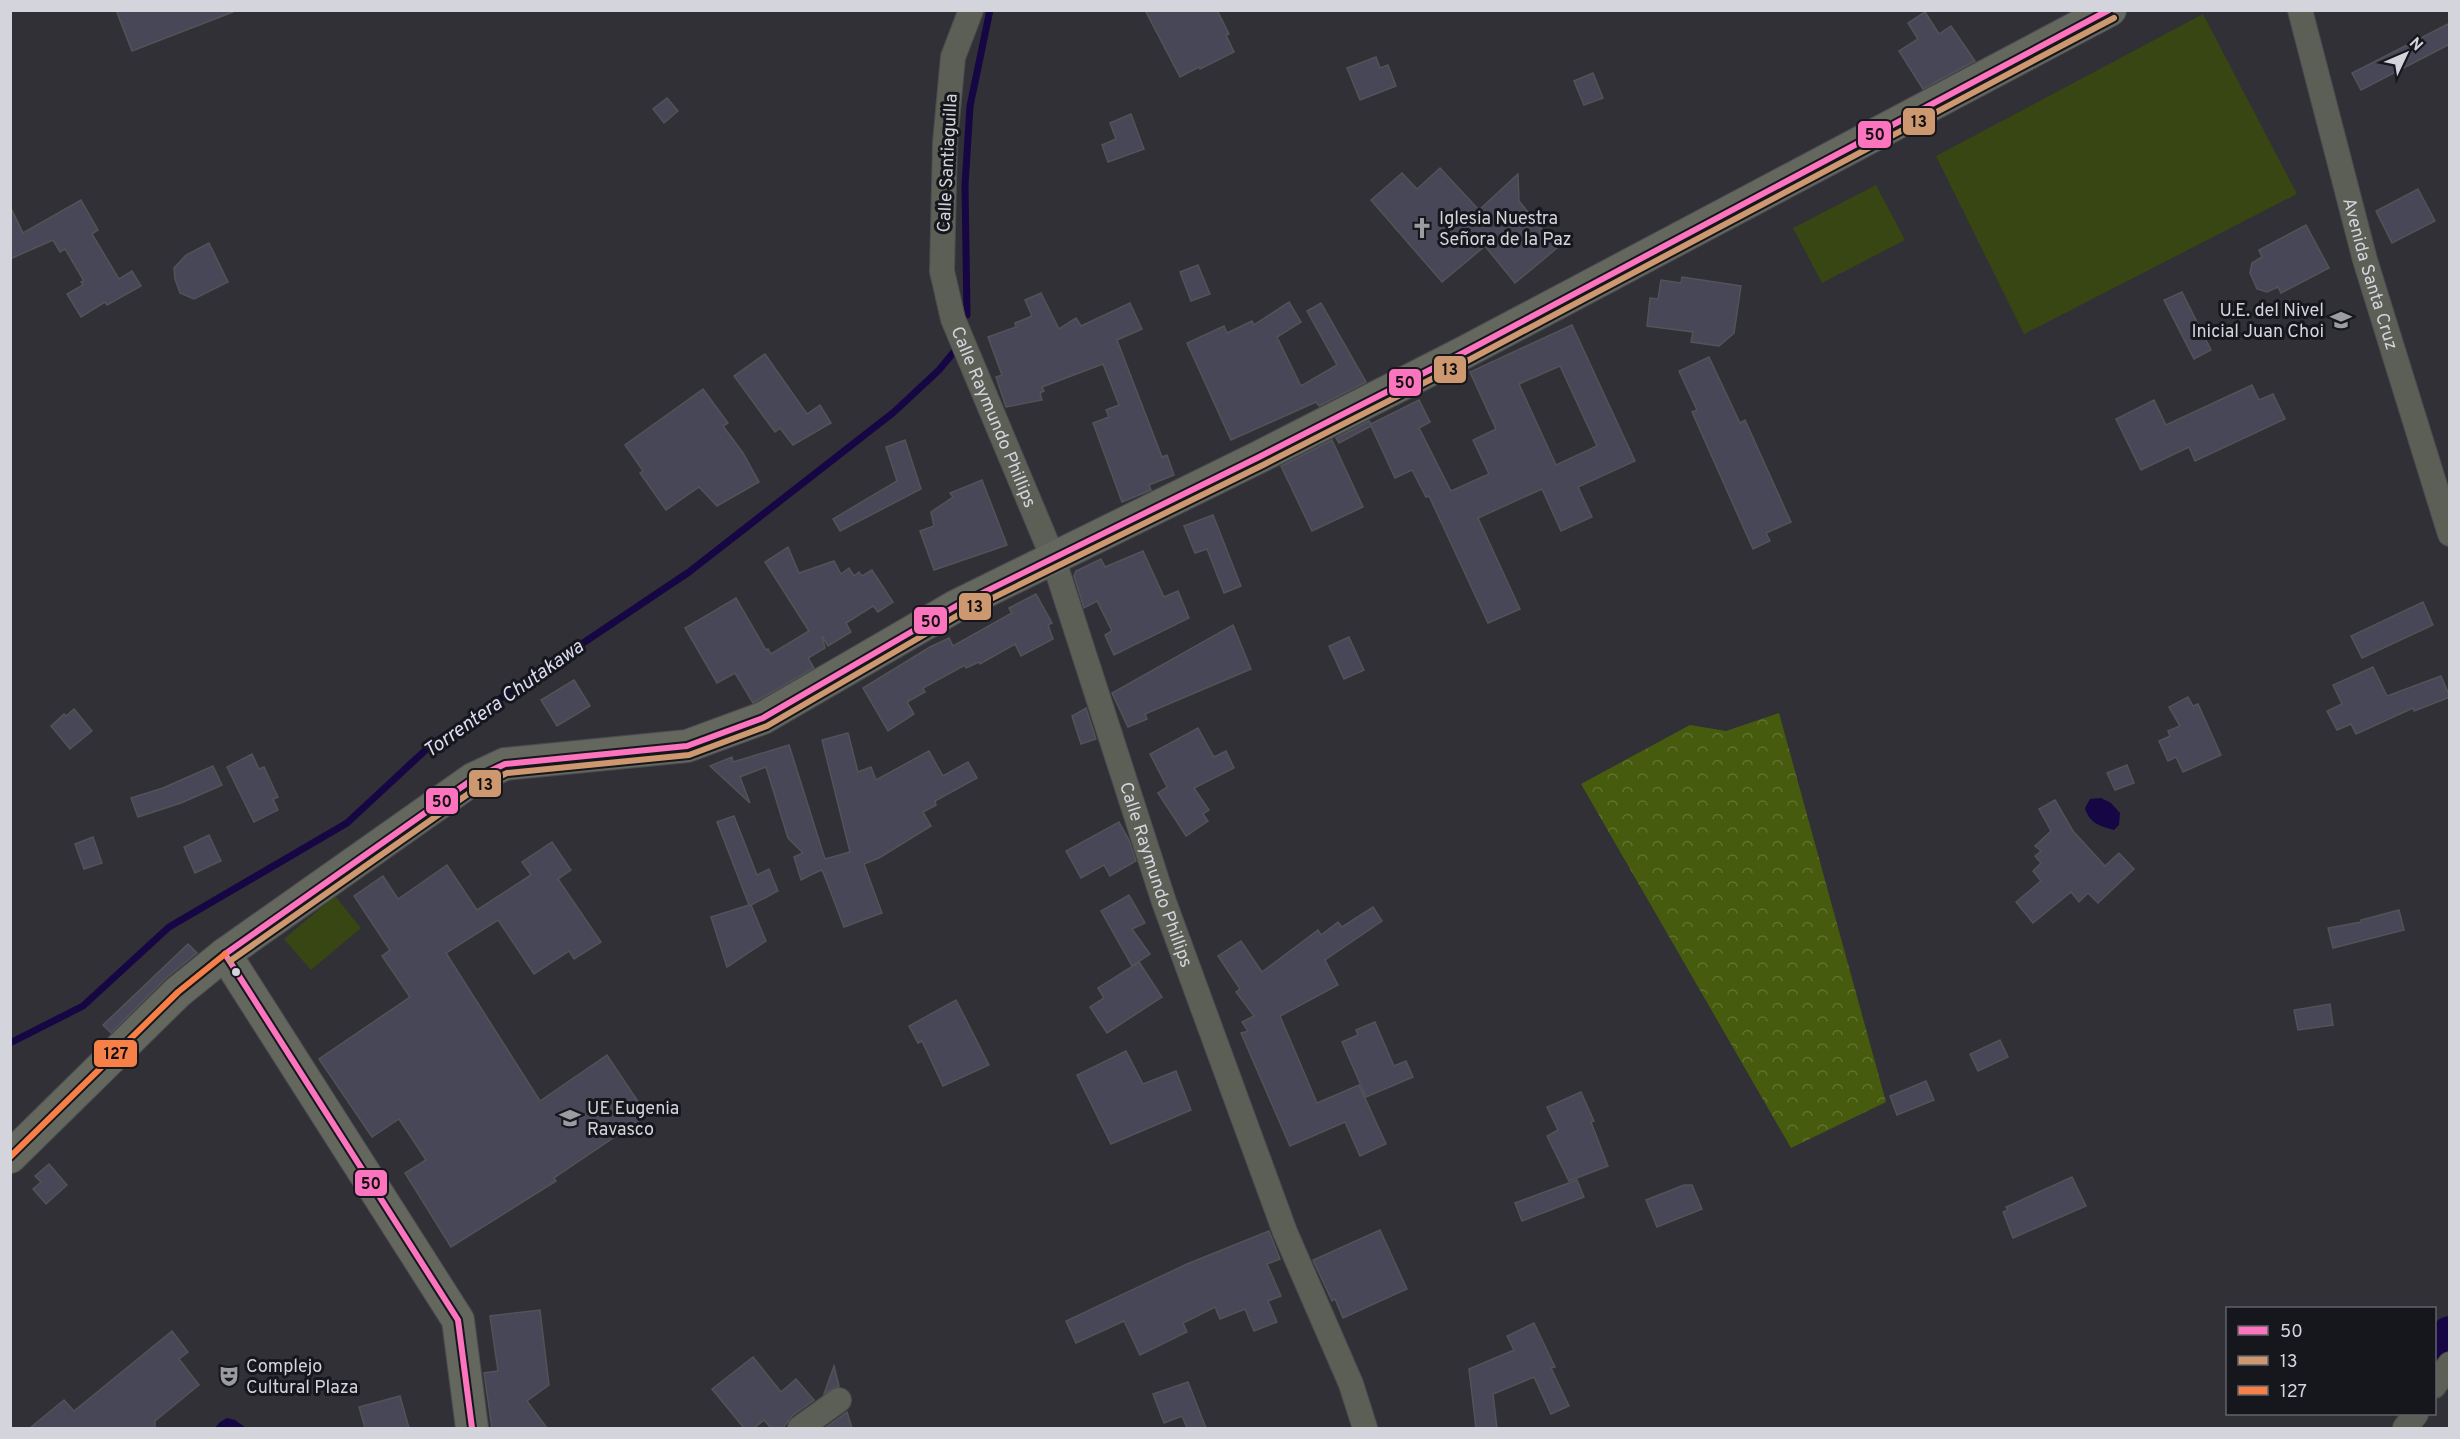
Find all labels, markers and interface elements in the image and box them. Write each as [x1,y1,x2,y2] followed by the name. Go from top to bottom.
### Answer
[2376,24,2436,84] north arrow
[2404,34,2427,56] text: N
[933,93,964,233] street label: Calle Santiaguilla
[1902,107,1936,136] line badge: 13
[1911,113,1927,133] text: 13
[1857,120,1892,149] line badge: 50
[1865,126,1885,146] text: 50
[2336,196,2402,353] street label: Avenida Santa Cruz
[1439,208,1572,252] place label: Iglesia Nuestra Señora de la Paz
[1410,216,1434,240] church icon: Iglesia Nuestra Señora de la Paz
[2191,300,2324,344] place label: U.E. del Nivel Inicial Juan Choi
[2329,308,2353,332] school or university icon: U.E. del Nivel Inicial Juan Choi
[944,323,1041,511] street label: Calle Raymundo Phillips
[1433,355,1467,384] line badge: 13
[1442,361,1458,381] text: 13
[1388,368,1422,397] line badge: 50
[1395,374,1415,394] text: 50
[958,592,992,621] line badge: 13
[967,598,983,618] text: 13
[913,606,948,635] line badge: 50
[921,613,941,633] text: 50
[419,634,590,765] water label: Torrentera Chutakawa
[468,769,502,798] line badge: 13
[477,776,493,796] text: 13
[1113,779,1197,971] street label: Calle Raymundo Phillips
[425,787,459,815] line badge: 50
[432,793,452,813] text: 50
[230,966,242,978] unlabelled marker
[93,1039,138,1068] line badge: 127
[104,1045,128,1065] text: 127
[587,1098,679,1142] place label: UE Eugenia Ravasco
[558,1106,582,1130] school or university icon: UE Eugenia Ravasco
[354,1169,388,1197] line badge: 50
[361,1175,381,1195] text: 50
[2226,1307,2436,1415] legend
[2280,1321,2303,1344] text: 50
[2280,1351,2298,1374] text: 13
[246,1356,358,1400] place label: Complejo Cultural Plaza
[217,1364,241,1388] theatre icon: Complejo Cultural Plaza
[2280,1381,2307,1404] text: 127

